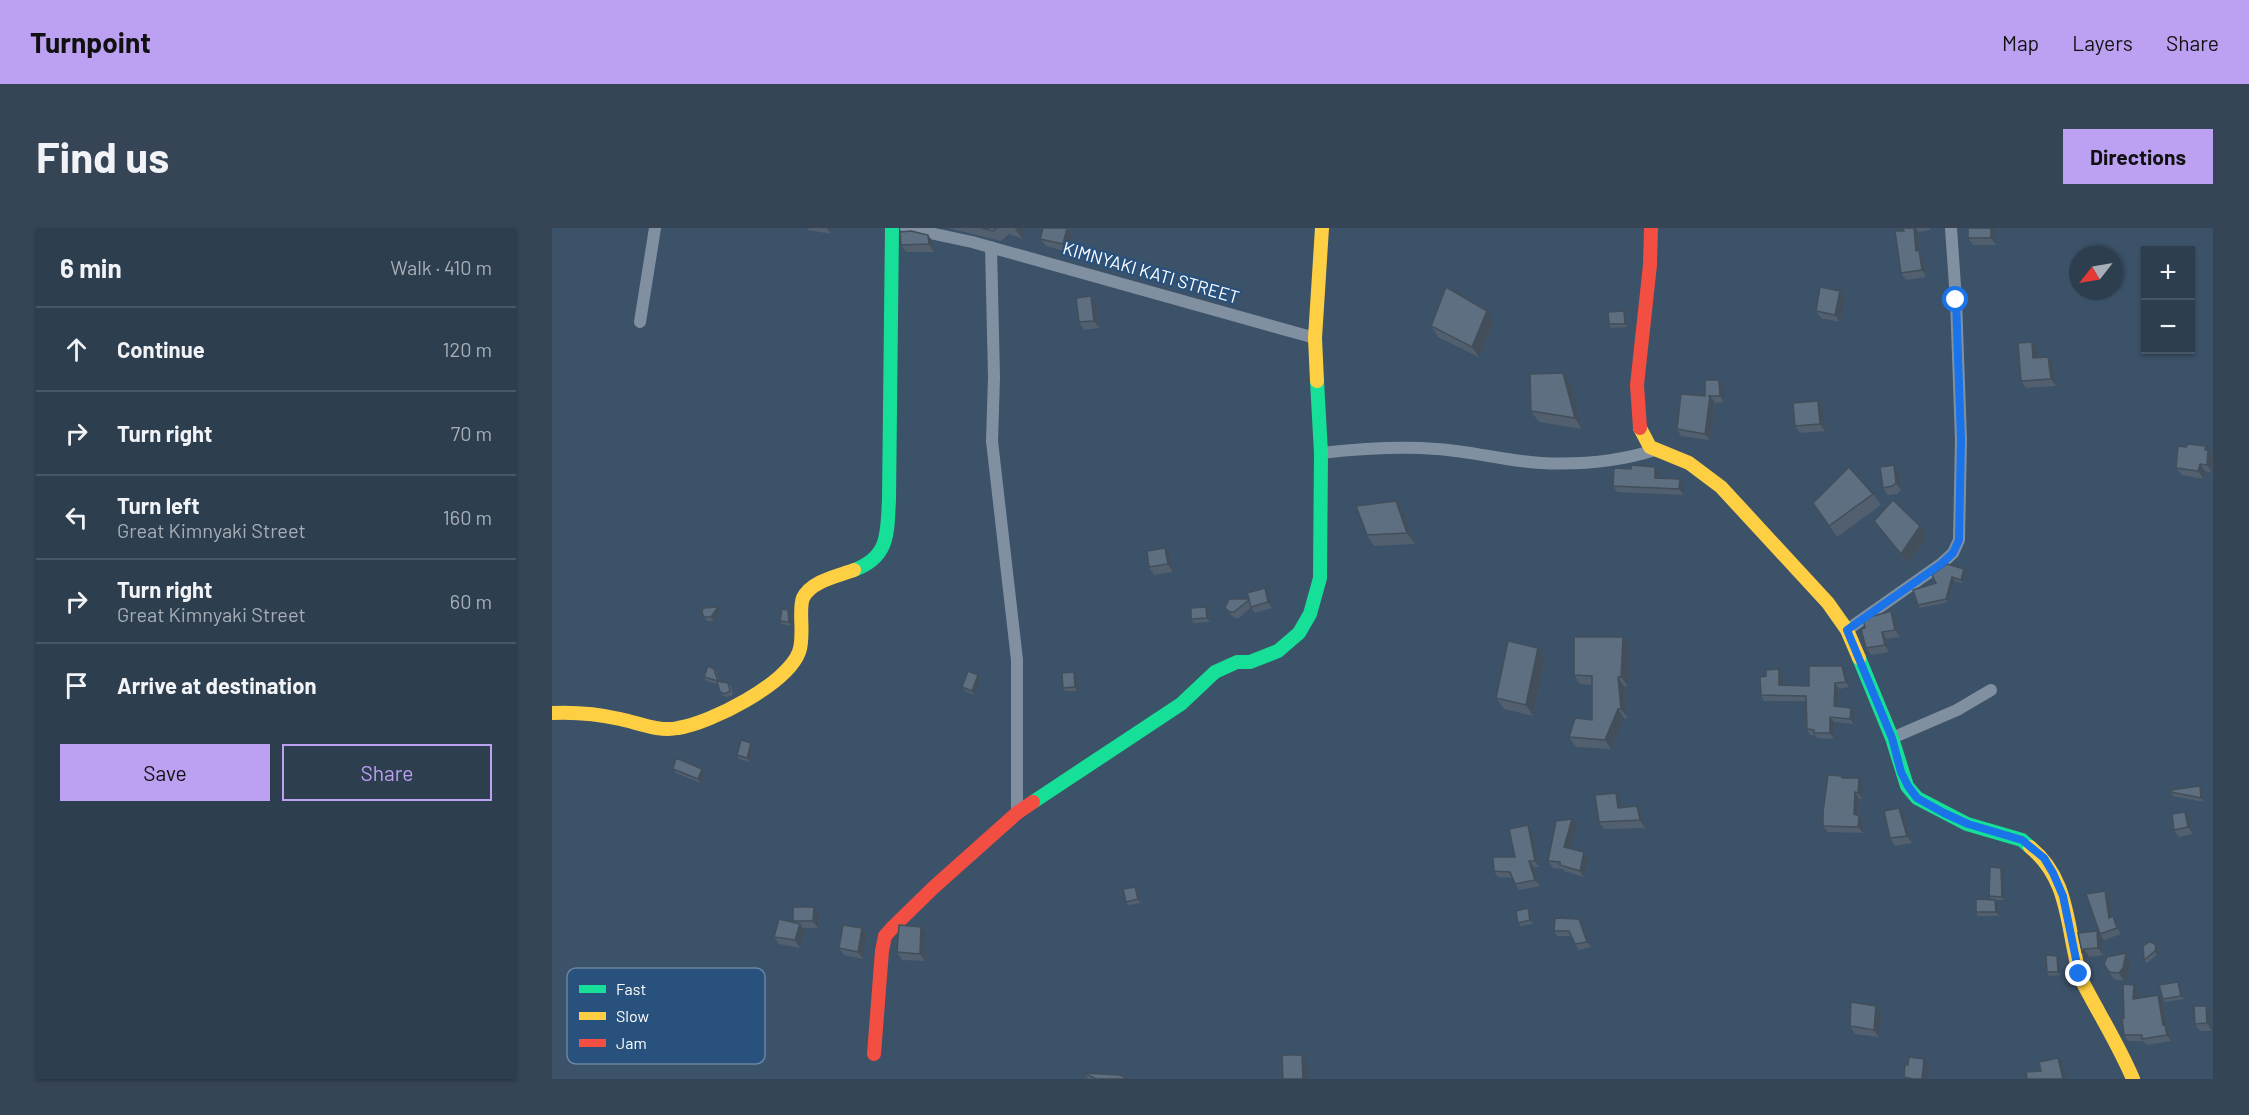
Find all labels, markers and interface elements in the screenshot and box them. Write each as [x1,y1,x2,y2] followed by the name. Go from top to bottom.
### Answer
[30,25,151,59] text: Turnpoint
[2002,30,2039,55] text: Map
[2072,30,2133,55] text: Layers
[2166,30,2219,55] text: Share
[2063,129,2213,184] button: Directions
[36,131,169,181] text: Find us
[1060,236,1242,308] street label: KIMNYAKI KATI STREET
[2069,246,2123,300] north arrow
[2141,246,2195,354] map controls
[2141,246,2195,300] button: +
[60,252,122,283] text: 6 min
[390,255,492,279] text: Walk · 410 m
[1942,286,1968,312] route start
[2141,300,2195,354] button: −
[60,333,93,366] icon: ahead
[117,336,205,362] text: Continue
[442,337,492,361] text: 120 m
[60,417,93,450] icon: right
[117,420,212,446] text: Turn right
[451,421,492,445] text: 70 m
[117,492,200,518] text: Turn left
[60,501,93,534] icon: left
[443,505,492,529] text: 160 m
[117,518,306,542] text: Great Kimnyaki Street
[117,576,212,602] text: Turn right
[60,585,93,618] icon: right
[450,589,492,613] text: 60 m
[117,602,306,626] text: Great Kimnyaki Street
[60,669,93,702] icon: arrive
[117,672,316,698] text: Arrive at destination
[60,744,270,801] button: Save
[282,744,492,801] button: Share
[2065,960,2091,986] route end
[567,968,765,1064] legend
[616,979,646,998] text: Fast
[616,1006,649,1025] text: Slow
[616,1033,647,1052] text: Jam

